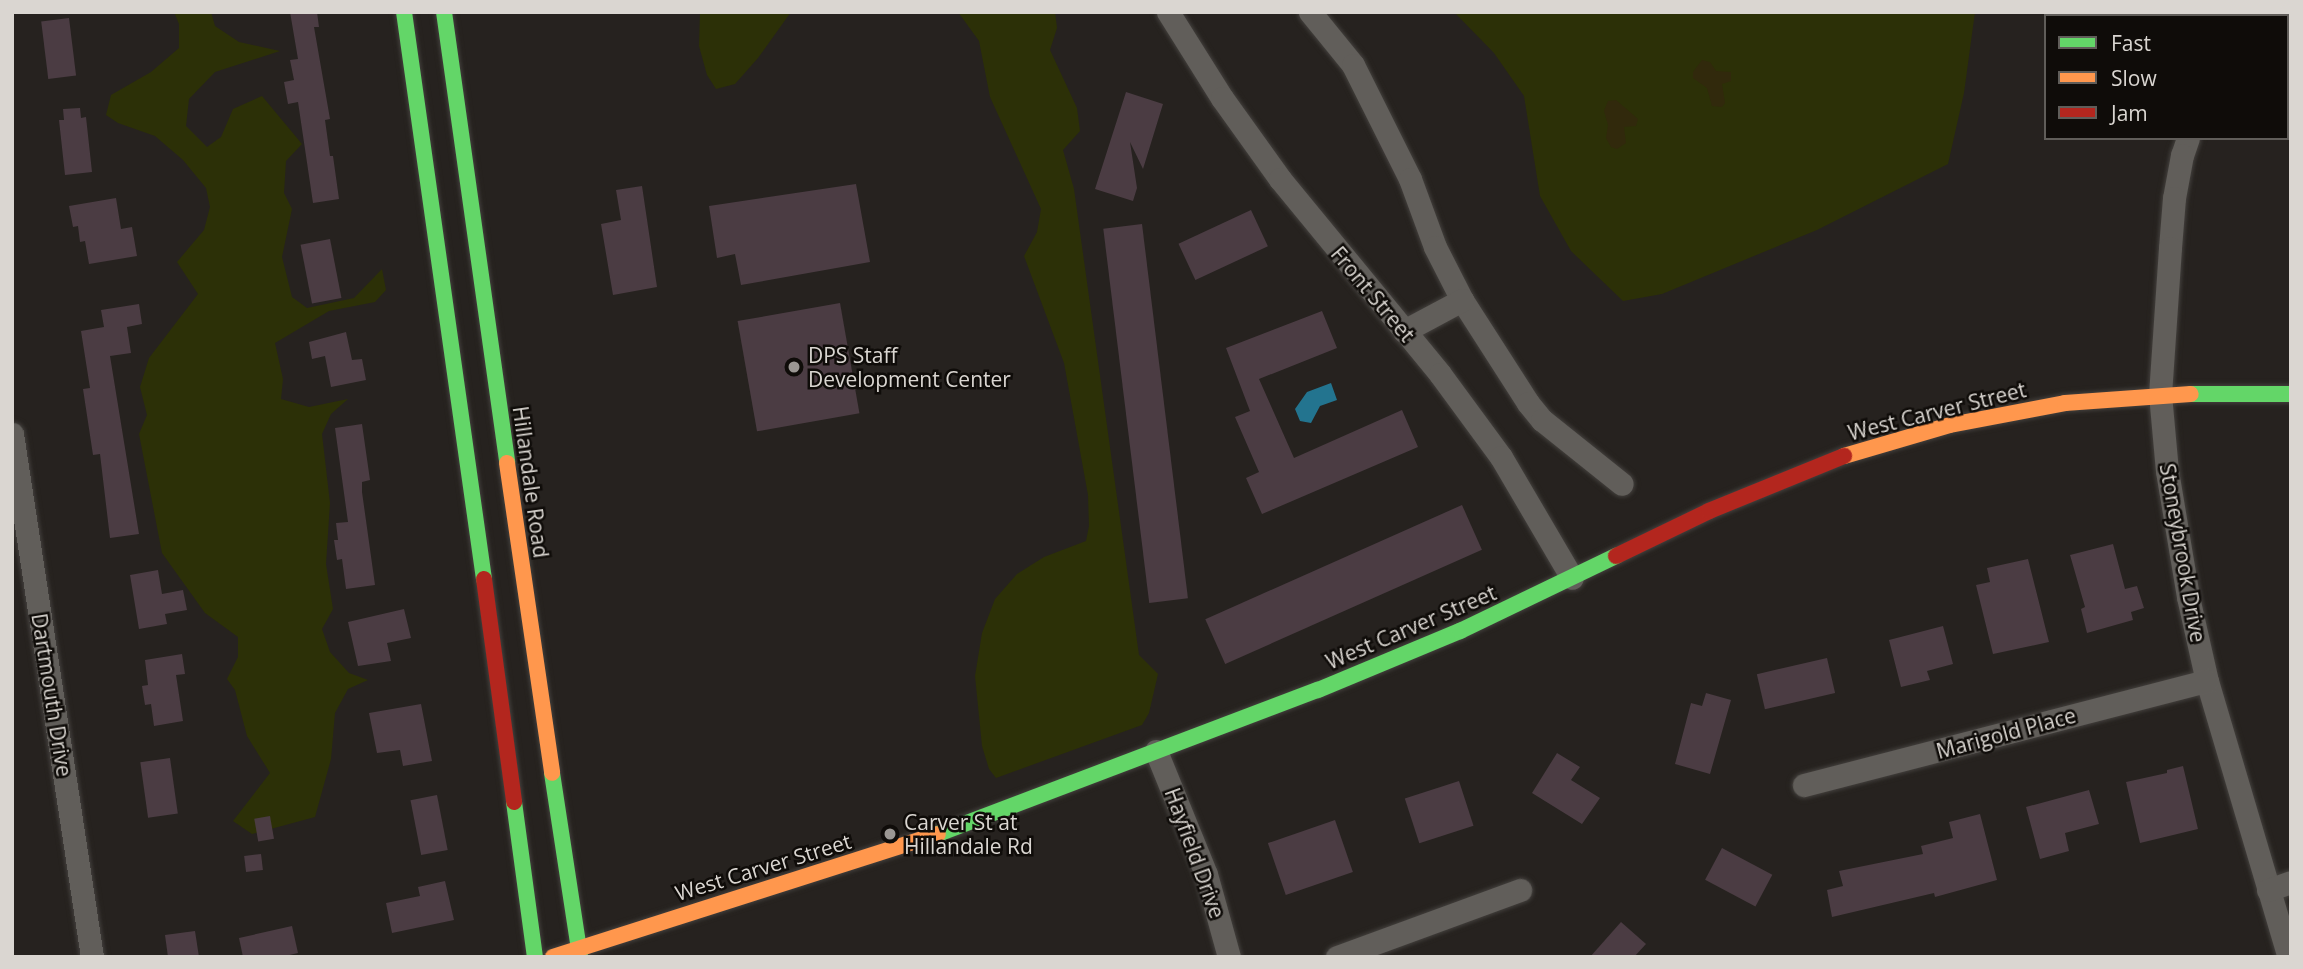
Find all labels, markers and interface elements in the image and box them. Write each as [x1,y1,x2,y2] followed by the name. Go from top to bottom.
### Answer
[2044,14,2289,140] legend
[2111,29,2151,57] text: Fast
[2111,64,2157,92] text: Slow
[2111,99,2148,127] text: Jam
[1326,241,1420,347] street label: Front Street
[808,342,1011,392] place label: DPS Staff Development Center
[786,359,802,375] marker: DPS Staff Development Center
[1845,377,2029,445] street label: West Carver Street
[508,404,554,560] street label: Hillandale Road
[2155,461,2211,645] street label: Stoneybrook Drive
[1322,580,1500,674] street label: West Carver Street
[27,611,77,779] street label: Dartmouth Drive
[1933,702,2079,764] street label: Marigold Place
[1160,784,1230,922] street label: Hayfield Drive
[904,809,1033,859] place label: Carver St at Hillandale Rd
[882,826,898,842] marker: Carver St at Hillandale Rd
[672,828,854,906] street label: West Carver Street

